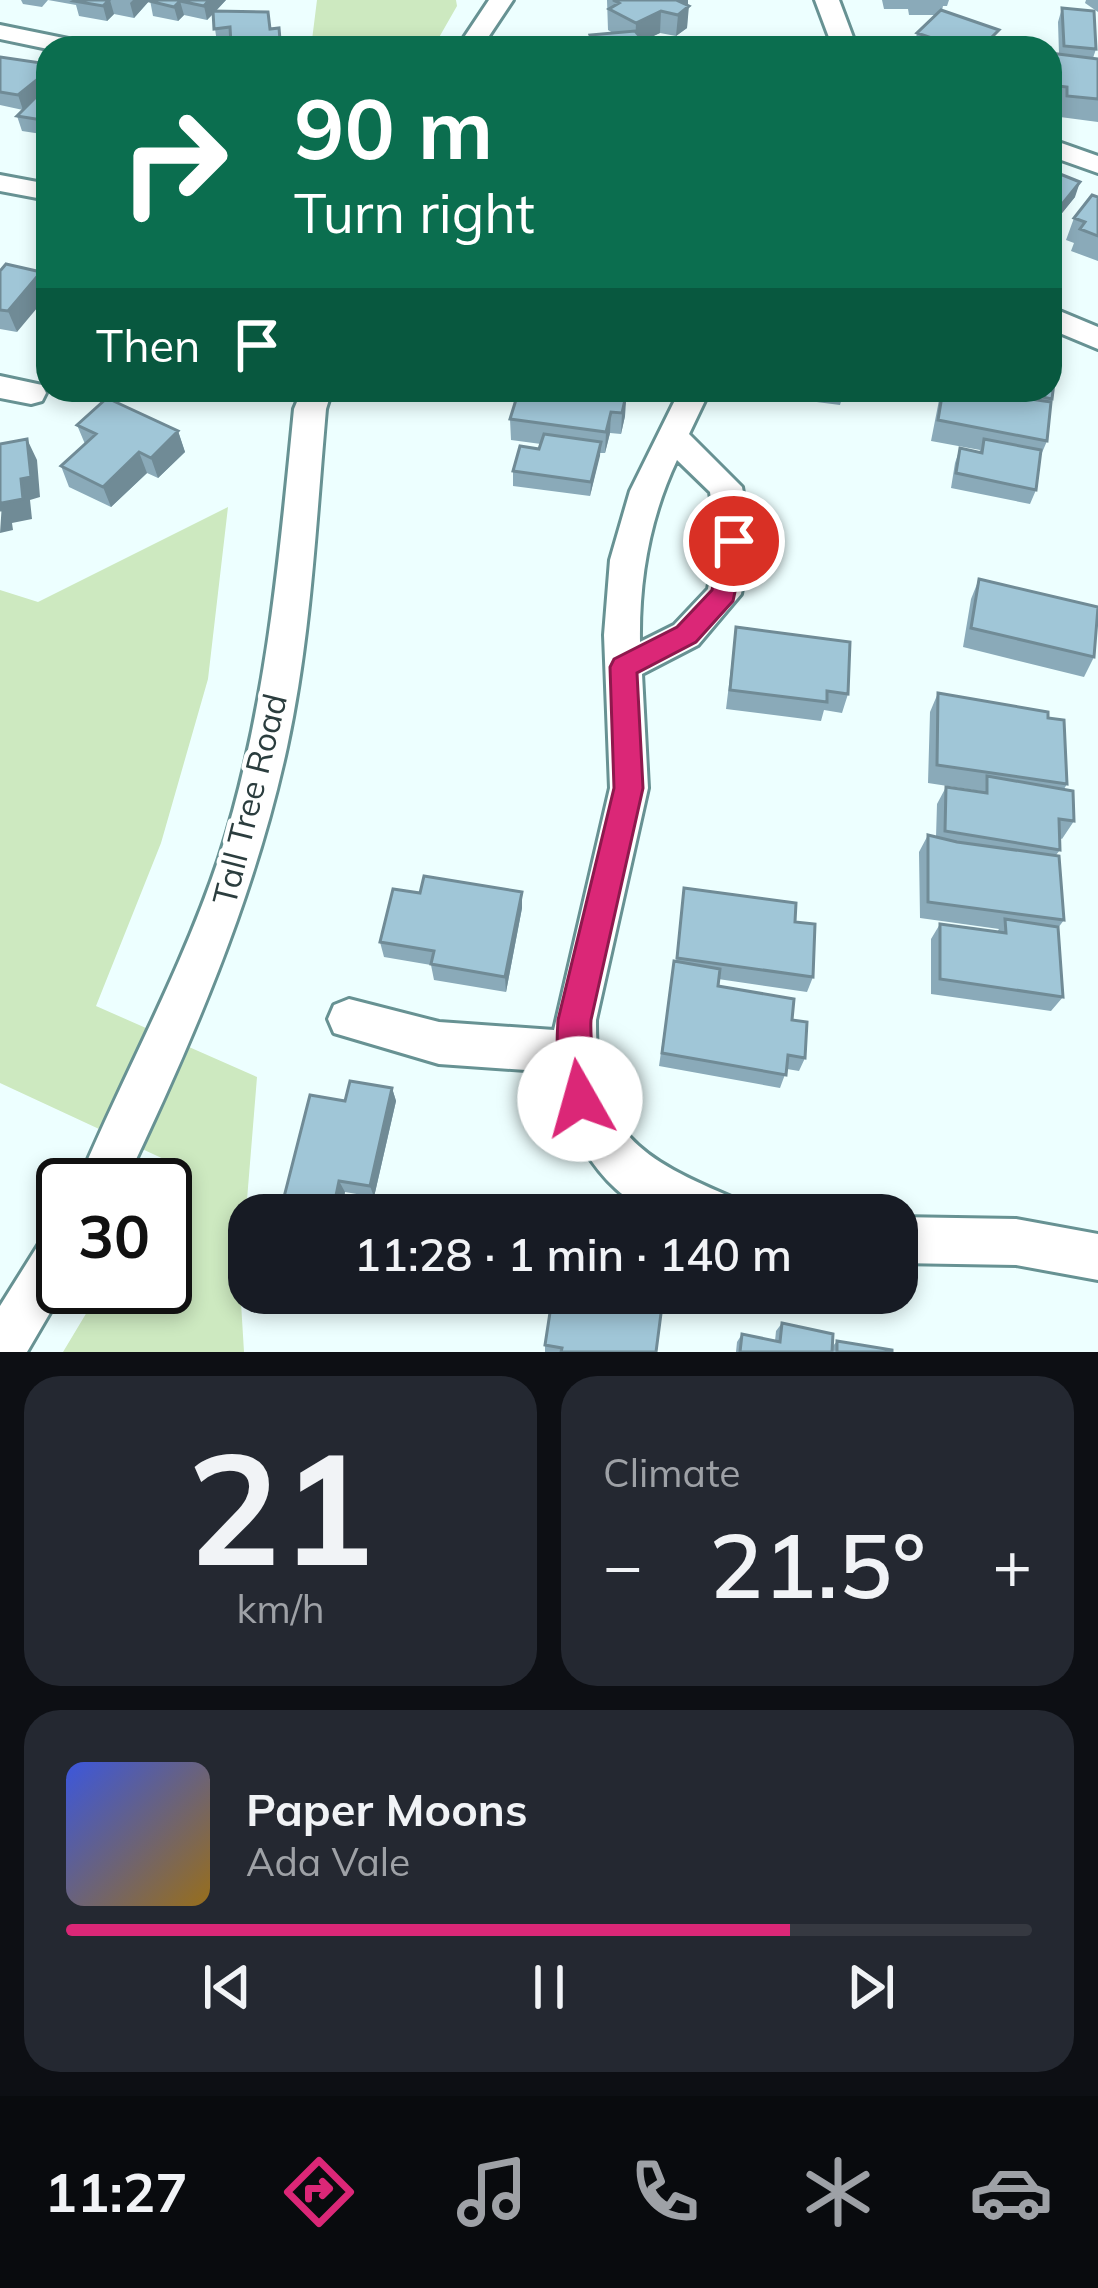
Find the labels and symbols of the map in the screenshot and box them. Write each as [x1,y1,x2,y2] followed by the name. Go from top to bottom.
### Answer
[683,490,785,592] pin
[203,689,295,909] street label: Tall Tree Road
[517,1036,643,1162] position arrow
[36,1158,192,1314] speed limit sign: 30

